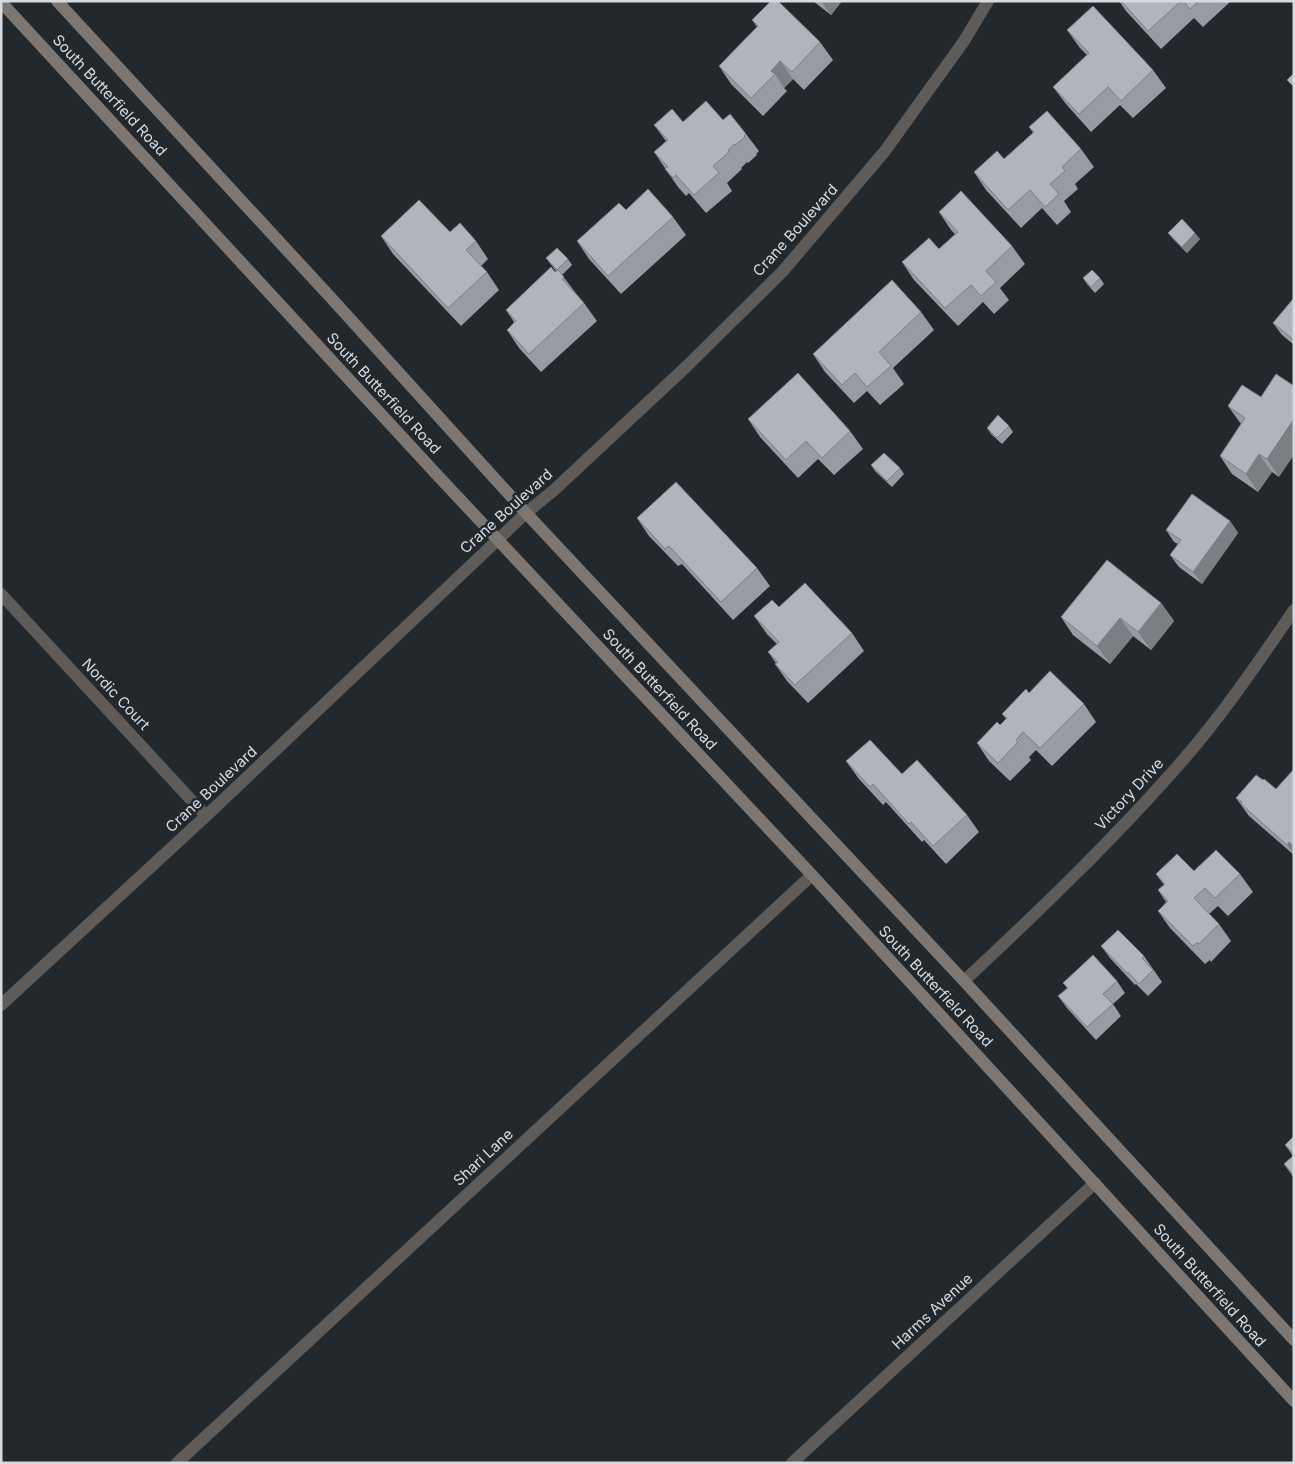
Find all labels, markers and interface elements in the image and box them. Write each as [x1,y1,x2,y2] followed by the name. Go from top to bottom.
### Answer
[49,30,171,160] street label: South Butterfield Road
[748,180,842,280] street label: Crane Boulevard
[323,328,445,458] street label: South Butterfield Road
[456,464,556,558] street label: Crane Boulevard
[599,624,721,754] street label: South Butterfield Road
[78,654,154,734] street label: Nordic Court
[161,742,261,836] street label: Crane Boulevard
[1091,754,1167,834] street label: Victory Drive
[875,921,997,1051] street label: South Butterfield Road
[449,1124,517,1190] street label: Shari Lane
[1150,1219,1270,1351] street label: South Butterfield Road
[888,1269,976,1353] street label: Harms Avenue

